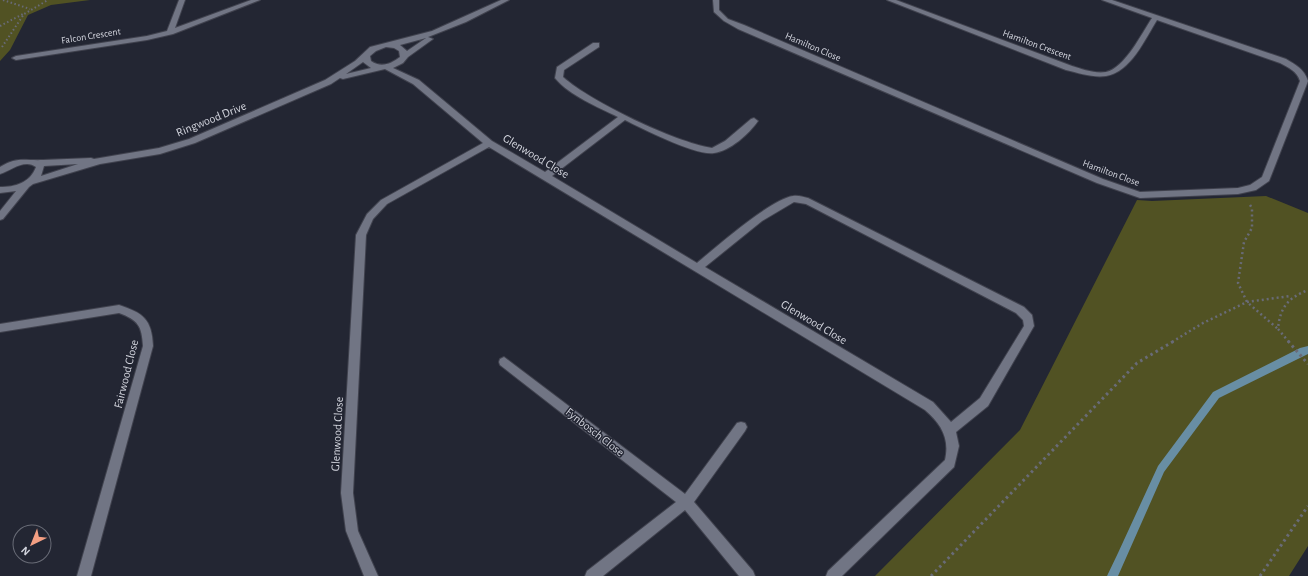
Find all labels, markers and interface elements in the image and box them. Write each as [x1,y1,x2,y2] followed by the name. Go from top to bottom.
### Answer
[61,26,122,46] street label: Falcon Crescent
[1001,28,1073,62] street label: Hamilton Crescent
[784,31,843,63] street label: Hamilton Close
[174,99,248,139] street label: Ringwood Drive
[501,132,571,180] street label: Glenwood Close
[1081,158,1141,188] street label: Hamilton Close
[779,298,849,346] street label: Glenwood Close
[112,338,140,410] street label: Fairwood Close
[329,396,345,472] street label: Glenwood Close
[563,405,627,459] street label: Fynbosch Close
[12,524,52,564] north arrow
[19,544,32,558] text: N

